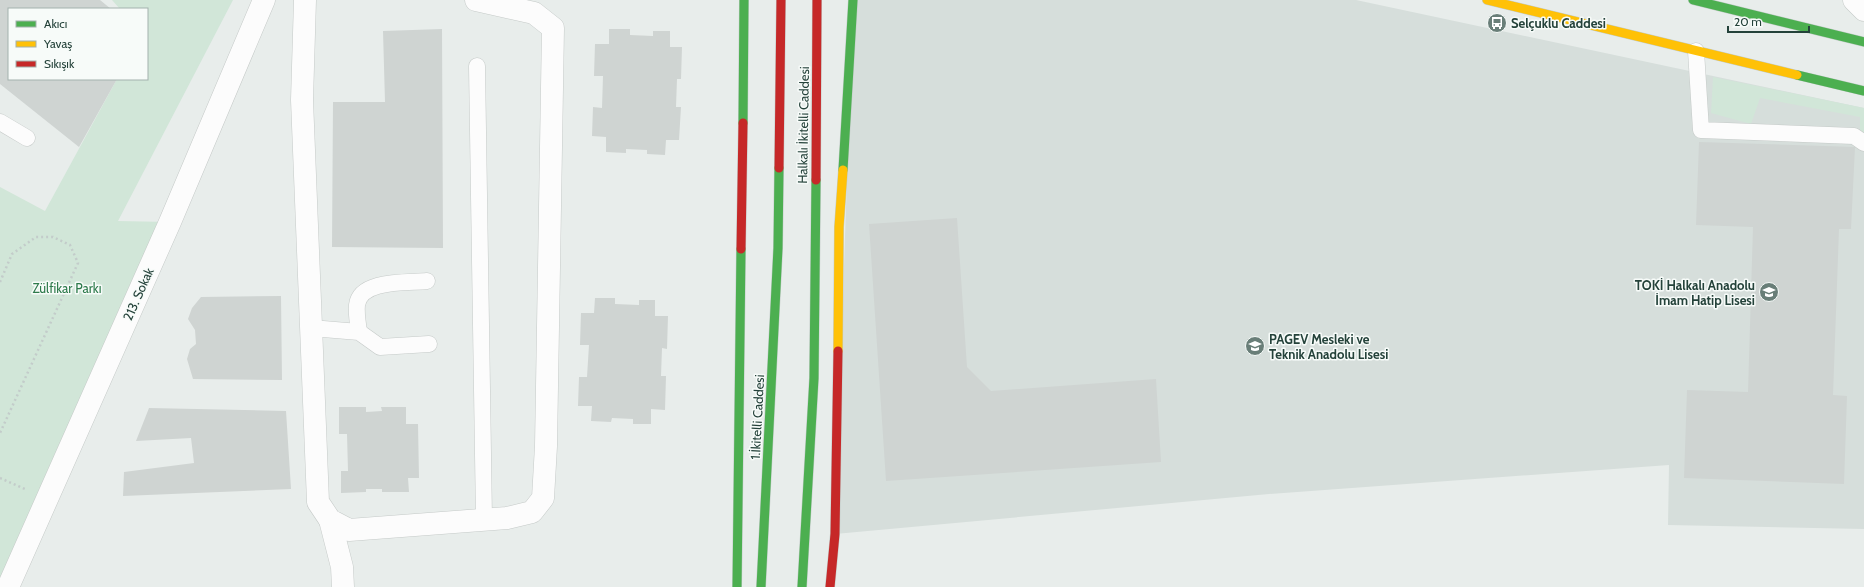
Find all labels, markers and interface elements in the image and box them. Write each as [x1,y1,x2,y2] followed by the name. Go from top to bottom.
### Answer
[8,8,148,80] legend
[1728,8,1809,34] scale bar
[1486,12,1508,34] bus stop icon: Selçuklu Caddesi
[1734,14,1762,29] text: 20 m
[1511,15,1606,31] place label: Selçuklu Caddesi
[44,16,67,31] text: Akıcı
[43,36,72,51] text: Yavaş
[44,56,75,71] text: Sıkışık
[794,66,812,184] street label: Halkalı İkitelli Caddesi
[119,265,157,323] street label: 213. Sokak
[1635,277,1755,308] place label: TOKİ Halkalı Anadolu İmam Hatip Lisesi
[33,280,101,296] park label: Zülfikar Parkı
[1758,281,1780,303] school or university icon: TOKİ Halkalı Anadolu İmam Hatip Lisesi
[1269,331,1388,362] place label: PAGEV Mesleki ve Teknik Anadolu Lisesi
[1244,335,1266,357] school or university icon: PAGEV Mesleki ve Teknik Anadolu Lisesi
[747,374,767,460] street label: 1.İkitelli Caddesi

